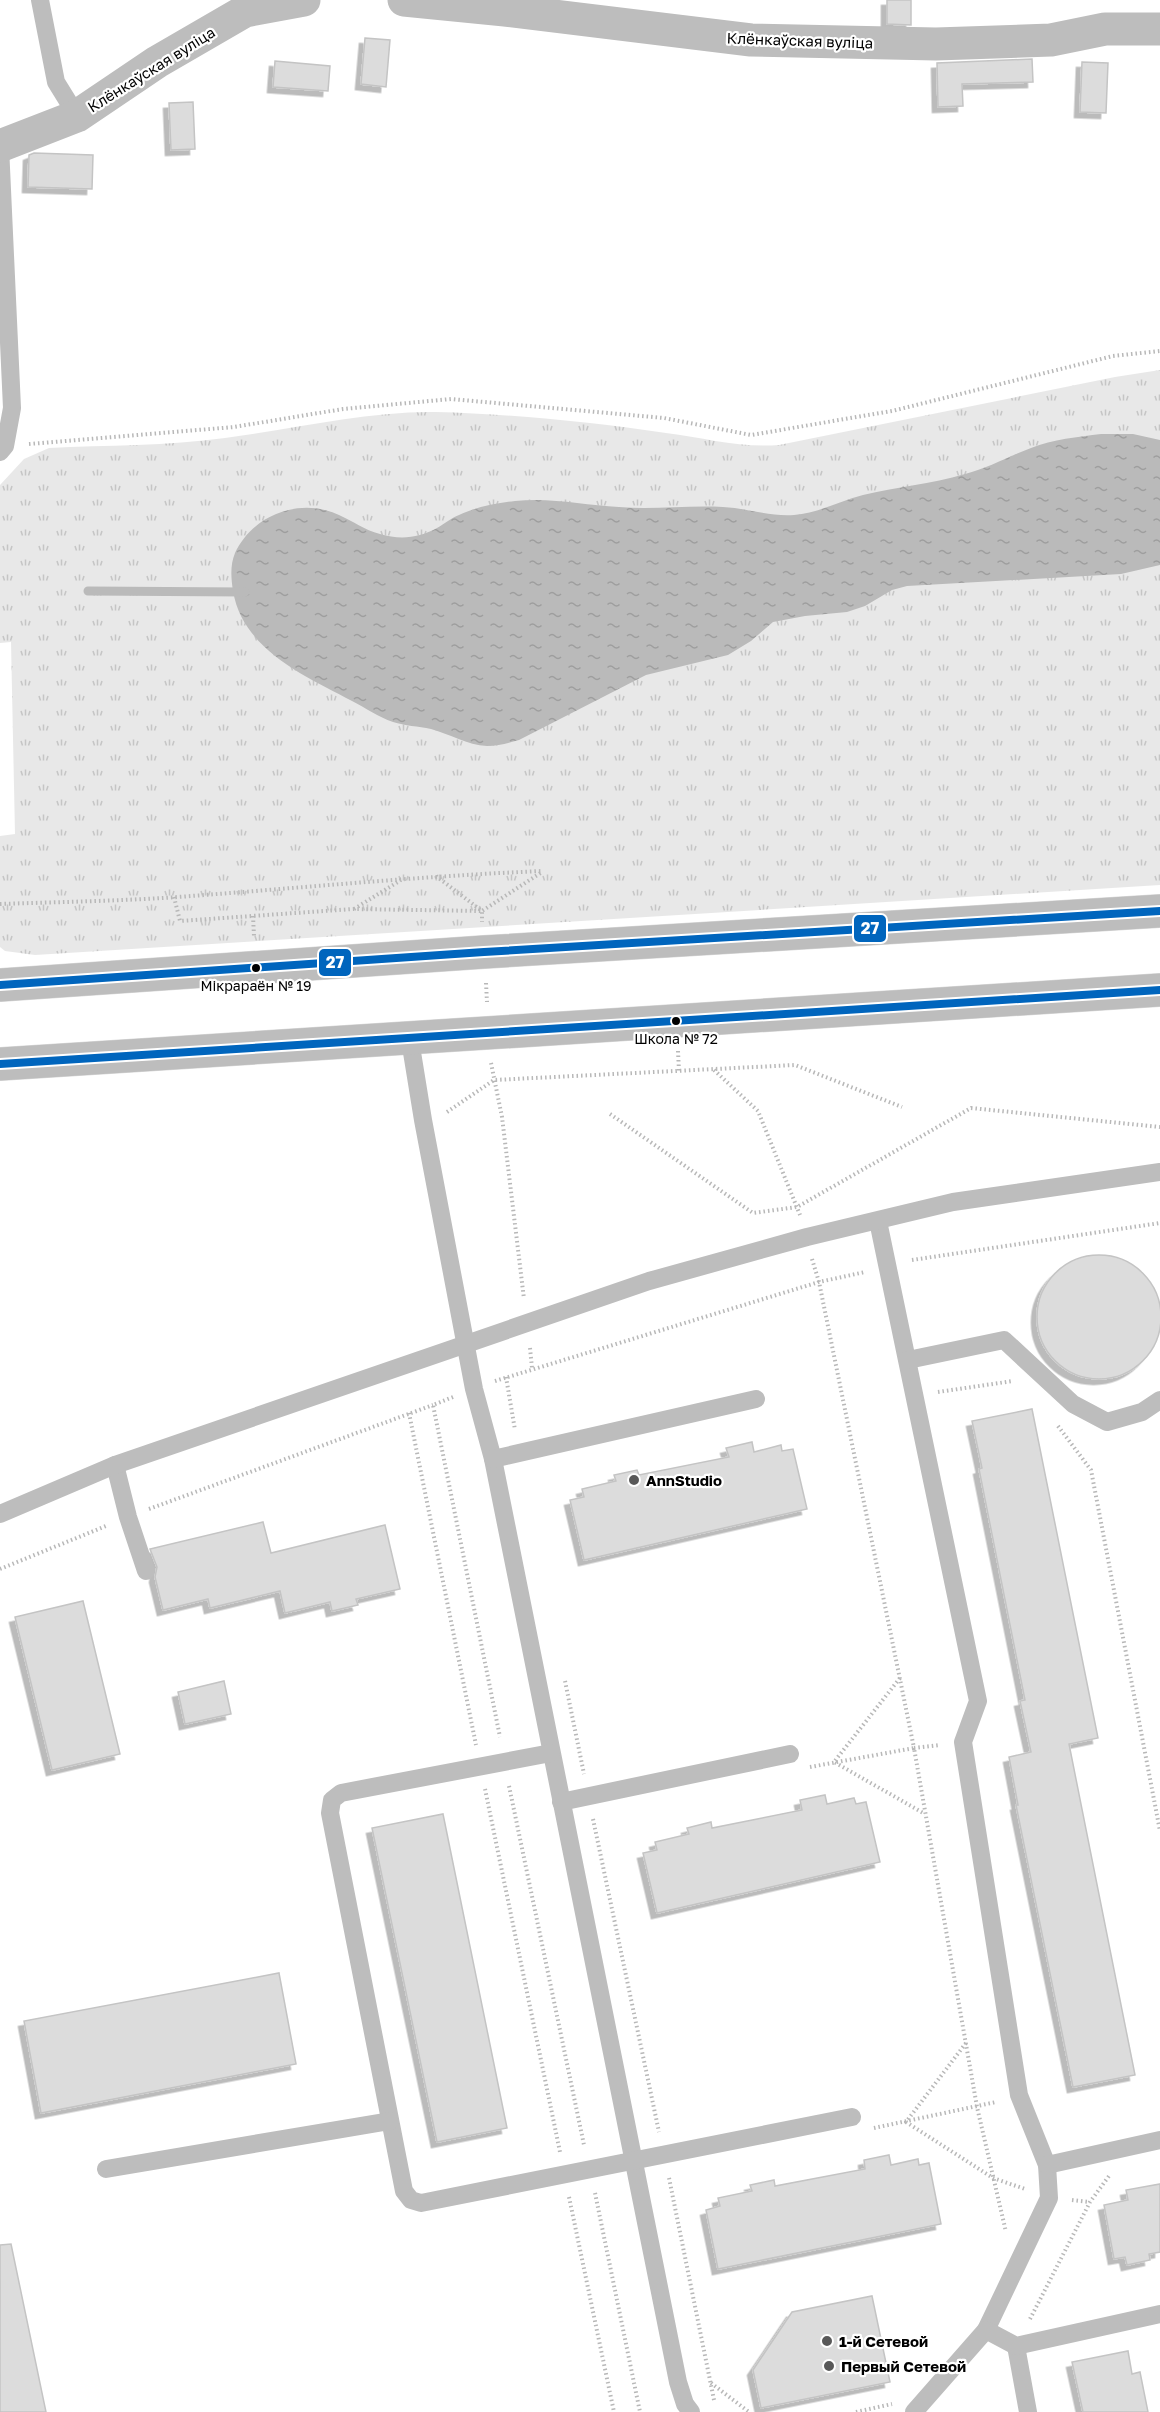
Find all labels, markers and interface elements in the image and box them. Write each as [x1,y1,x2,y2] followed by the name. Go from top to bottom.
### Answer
[84,23,218,115] street label: Клёнкаўская вуліца
[726,28,874,52] street label: Клёнкаўская вуліца
[853,914,887,943] line badge: 27
[861,918,880,938] text: 27
[318,948,352,977] line badge: 27
[326,952,345,972] text: 27
[250,962,262,974] marker: Мікрараён № 19
[200,977,312,994] place label: Мікрараён № 19
[670,1015,682,1027] marker: Школа № 72
[634,1030,718,1047] place label: Школа № 72
[646,1471,722,1489] place label: AnnStudio
[627,1473,641,1487] marker: AnnStudio
[839,2332,928,2350] place label: 1-й Сетевой
[820,2334,834,2348] marker: 1-й Сетевой
[841,2357,966,2375] place label: Первый Сетевой
[822,2359,836,2373] marker: Первый Сетевой

